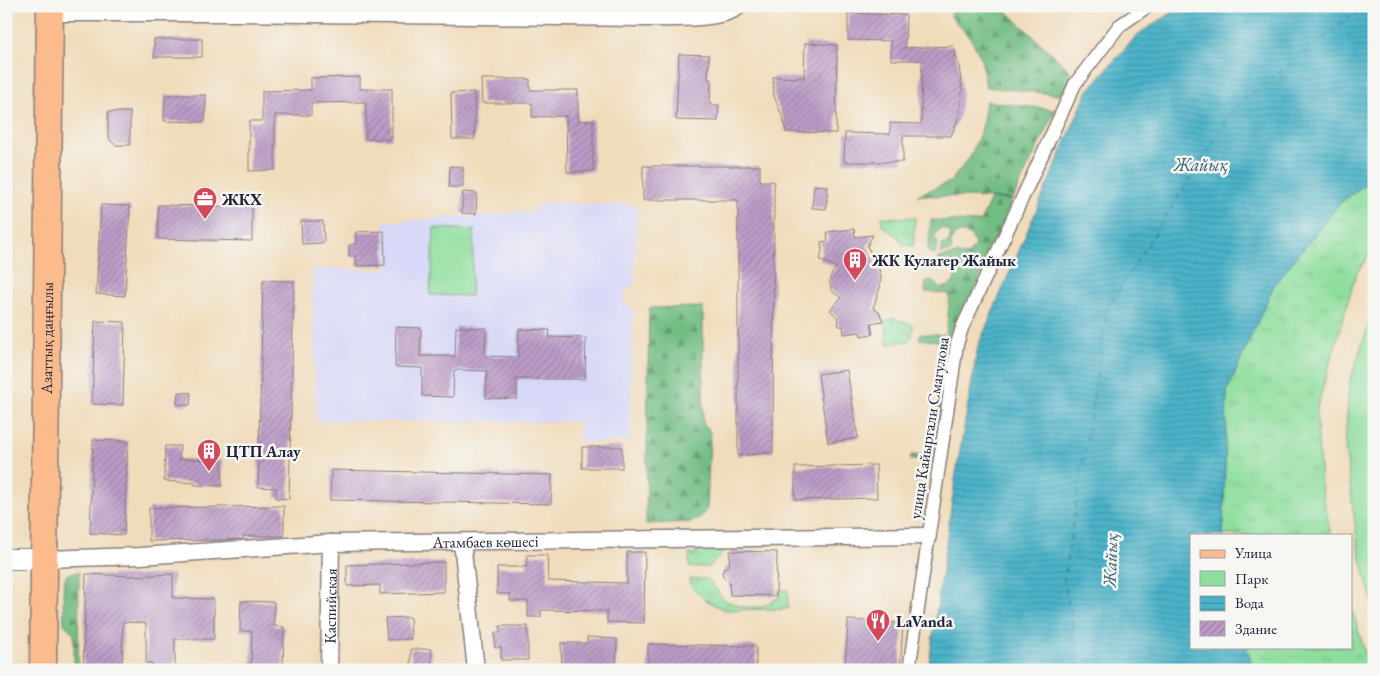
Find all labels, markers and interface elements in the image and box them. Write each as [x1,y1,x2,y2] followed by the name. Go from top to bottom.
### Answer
[1172,153,1228,176] water label: Жайық
[192,186,218,220] office icon: ЖКХ
[221,189,262,210] place label: ЖКХ
[842,247,868,281] building icon: ЖК Кулагер Жайык
[871,250,1016,271] place label: ЖК Кулагер Жайык
[35,282,58,395] street label: Азаттық даңғылы
[904,335,954,521] street label: улица Кайыргали Смагулова
[196,438,222,472] building icon: ЦТП Алау
[226,441,301,462] place label: ЦТП Алау
[431,530,539,552] street label: Атамбаев көшесі
[1098,532,1122,589] water label: Жайық
[1190,534,1352,648] legend
[1234,543,1272,562] text: Улица
[319,568,341,644] street label: Каспийская
[1235,569,1268,588] text: Парк
[1235,593,1264,612] text: Вода
[865,608,891,642] restaurant icon: LaVanda
[896,611,954,632] place label: LaVanda
[1235,619,1277,638] text: Здание

